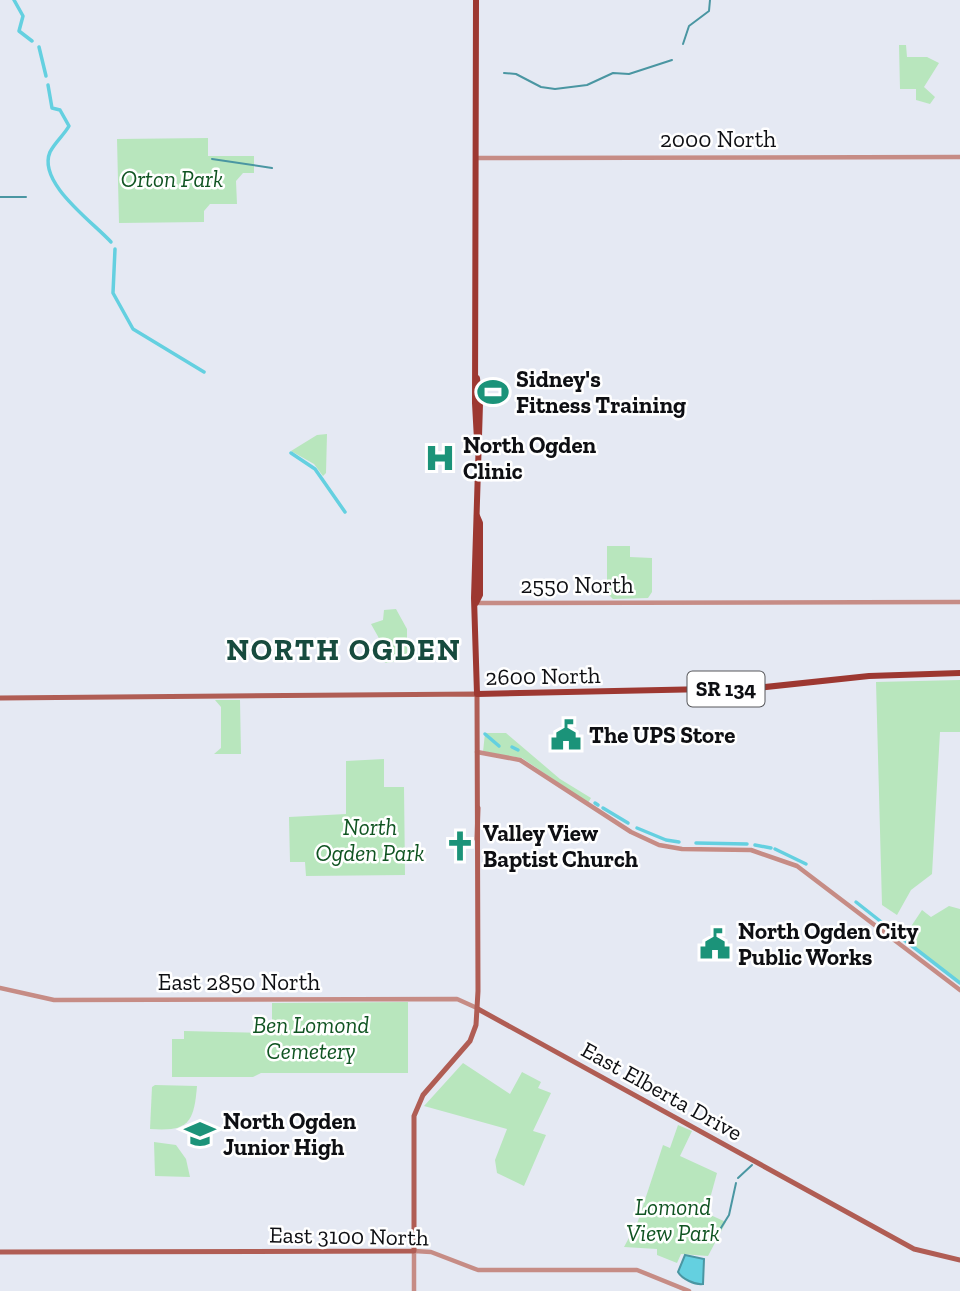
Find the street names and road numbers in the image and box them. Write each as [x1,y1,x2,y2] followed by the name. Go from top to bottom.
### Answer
[660,125,776,153] street label: 2000 North
[520,571,634,599] street label: 2550 North
[485,661,601,691] street label: 2600 North
[688,672,764,706] road number: SR 134
[158,968,320,996] street label: East 2850 North
[577,1035,747,1147] street label: East Elberta Drive
[269,1221,429,1251] street label: East 3100 North

